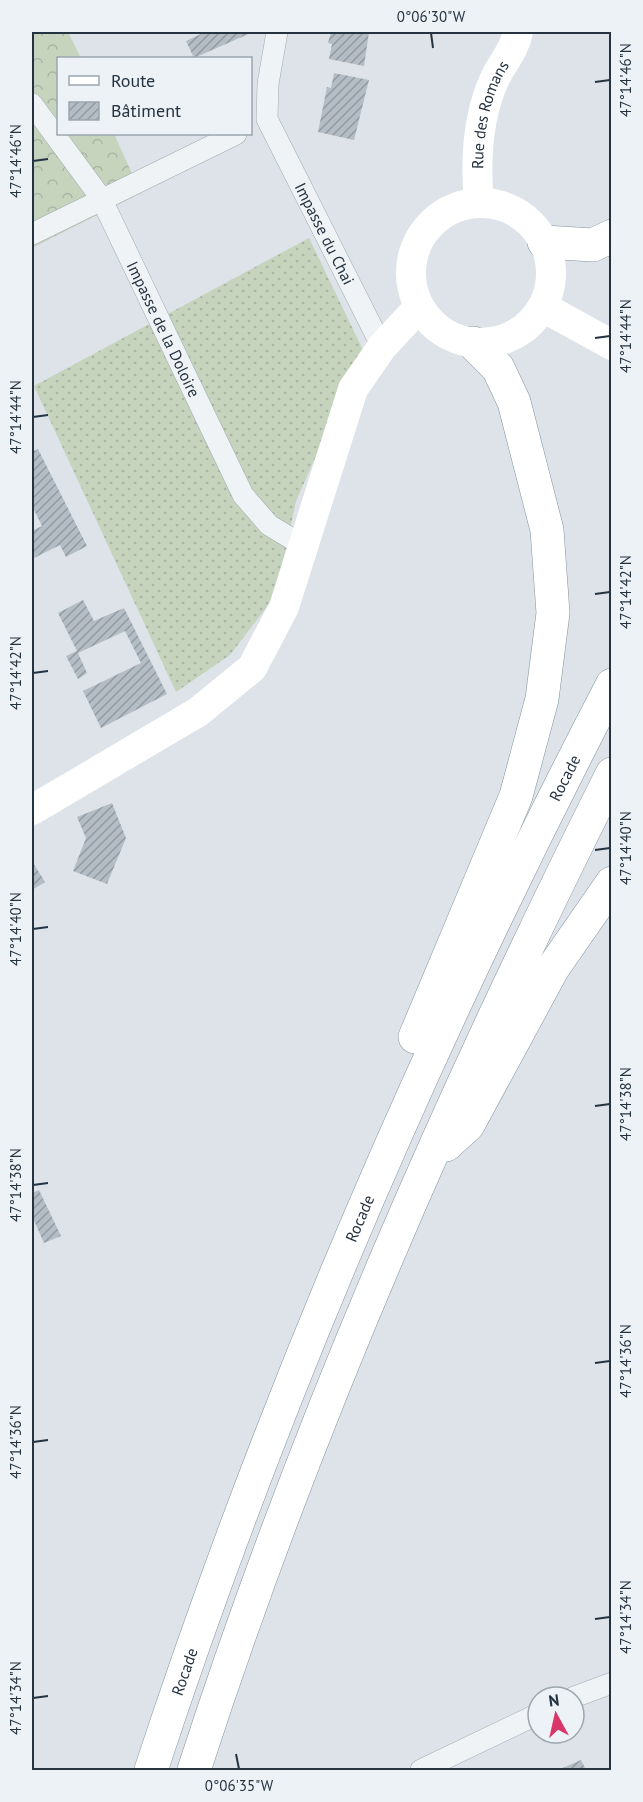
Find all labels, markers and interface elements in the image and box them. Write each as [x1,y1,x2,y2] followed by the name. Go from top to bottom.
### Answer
[397,7,466,26] text: 0°06'30"W
[616,43,635,117] text: 47°14'46"N
[467,56,513,169] street label: Rue des Romans
[57,57,252,135] legend
[111,69,155,92] text: Route
[111,99,181,122] text: Bâtiment
[6,124,25,198] text: 47°14'46"N
[291,179,359,288] street label: Impasse du Chai
[123,258,205,400] street label: Impasse de la Doloire
[616,299,635,373] text: 47°14'44"N
[6,380,25,454] text: 47°14'44"N
[616,555,635,629] text: 47°14'42"N
[6,636,25,710] text: 47°14'42"N
[545,751,585,804] street label: Rocade
[616,811,635,885] text: 47°14'40"N
[6,892,25,966] text: 47°14'40"N
[616,1067,635,1141] text: 47°14'38"N
[6,1148,25,1222] text: 47°14'38"N
[341,1192,378,1245] street label: Rocade
[616,1324,635,1398] text: 47°14'36"N
[6,1405,25,1479] text: 47°14'36"N
[616,1580,635,1654] text: 47°14'34"N
[167,1645,202,1698] street label: Rocade
[6,1661,25,1735] text: 47°14'34"N
[526,1685,586,1745] north arrow
[547,1690,561,1711] text: N
[205,1776,274,1795] text: 0°06'35"W

